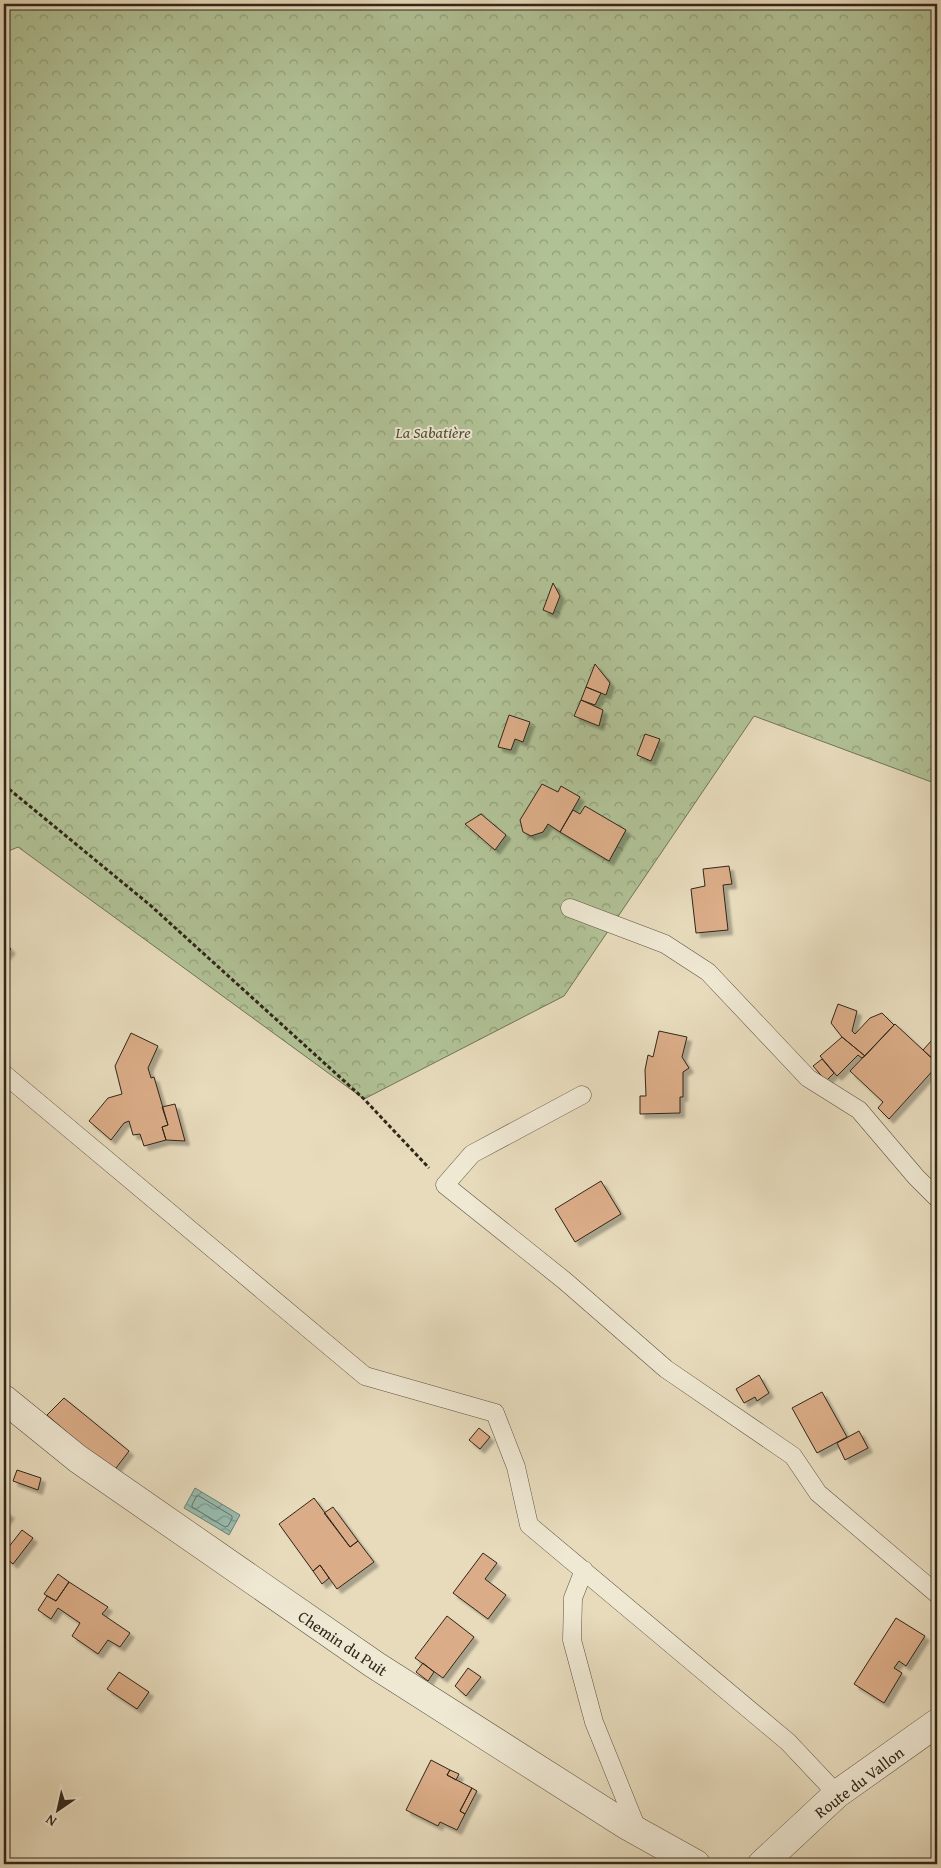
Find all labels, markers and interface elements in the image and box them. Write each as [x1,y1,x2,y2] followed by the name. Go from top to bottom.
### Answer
[394,420,471,444] park label: La Sabatière
[293,1604,393,1682] street label: Chemin du Puit
[809,1740,909,1824] street label: Route du Vallon
[32,1786,82,1836] north arrow
[41,1810,60,1832] text: N

